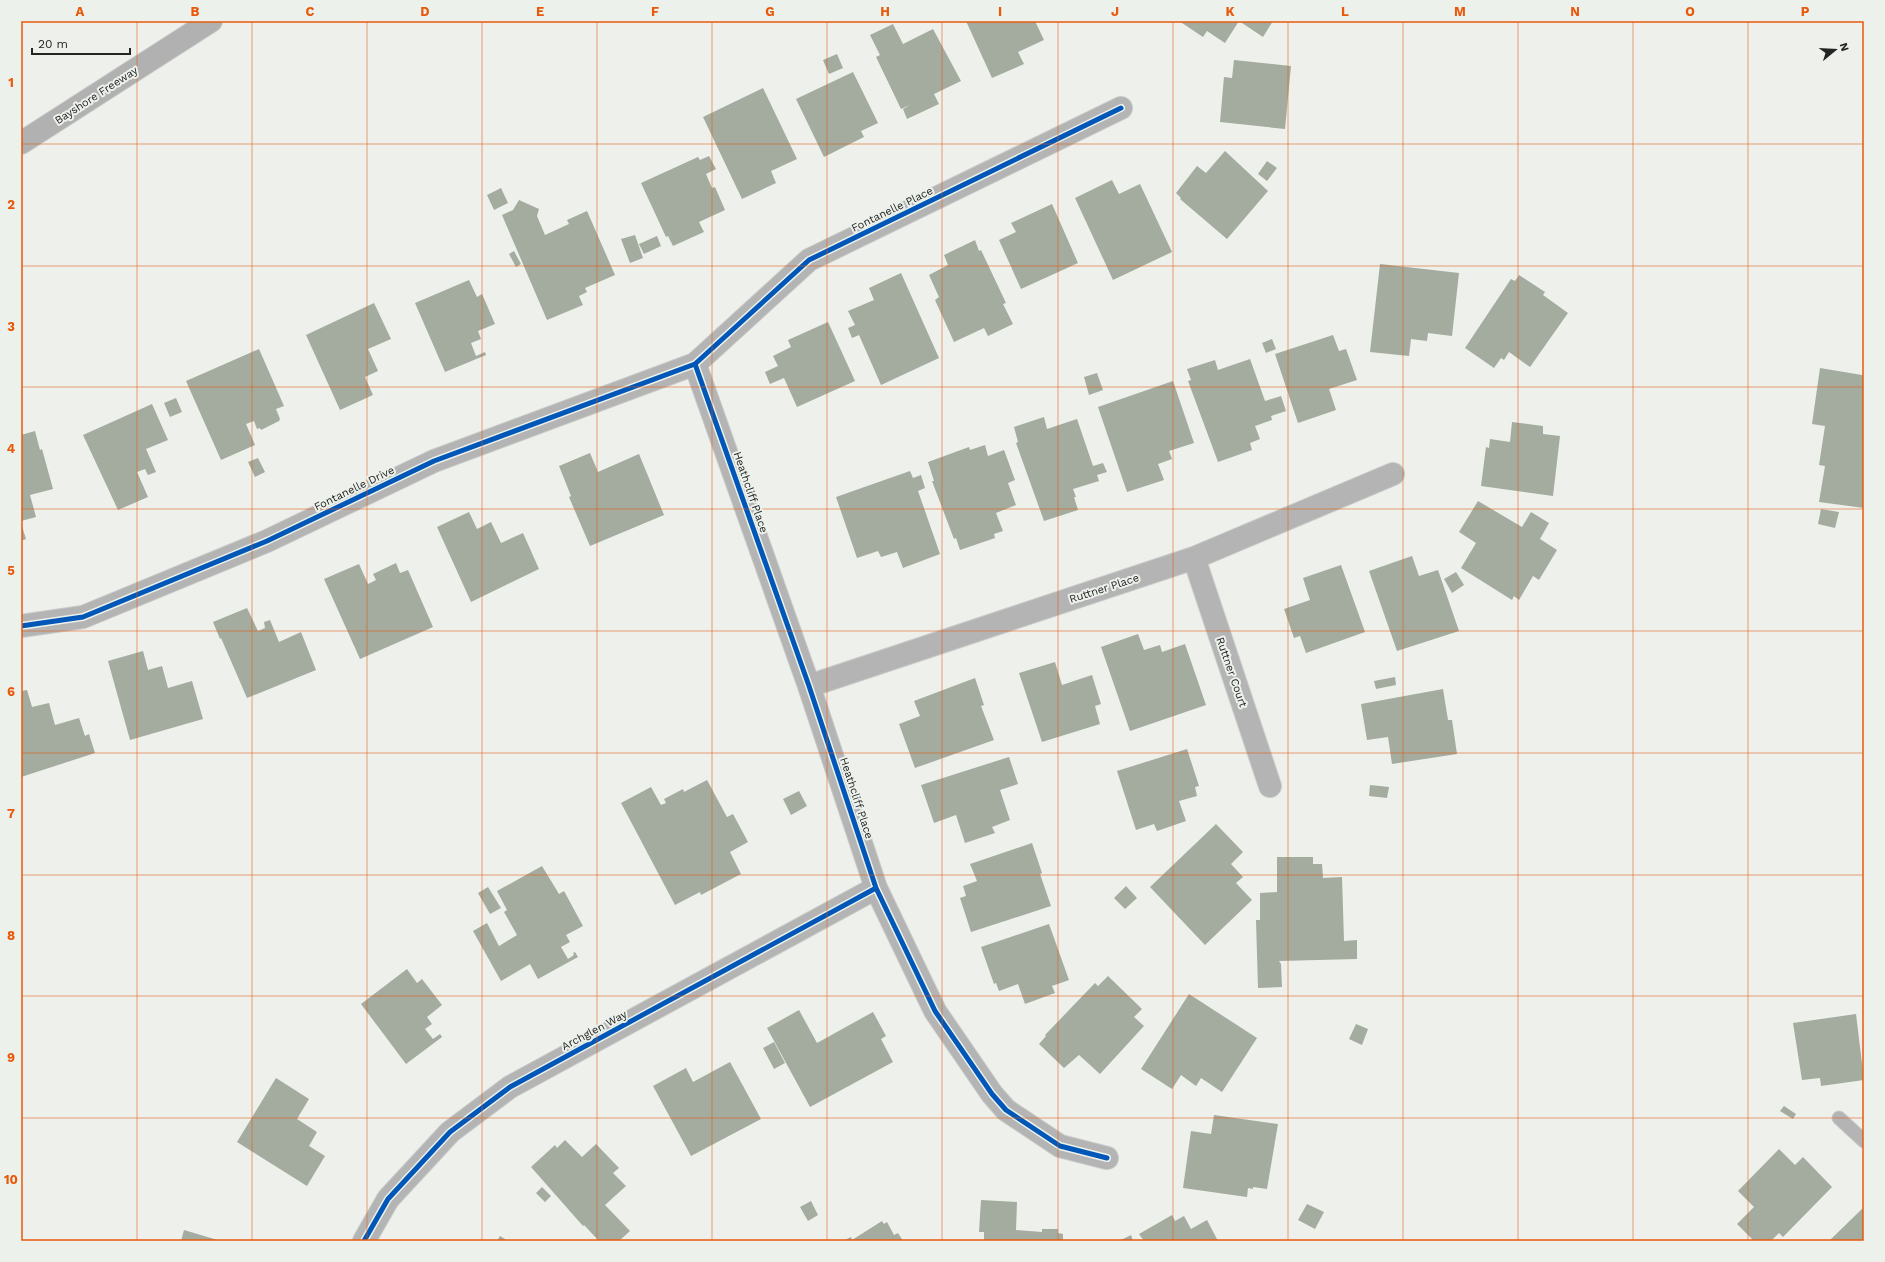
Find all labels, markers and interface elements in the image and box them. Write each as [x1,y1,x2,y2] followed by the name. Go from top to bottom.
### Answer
[76,4,85,19] text: A
[191,4,200,19] text: B
[306,4,315,19] text: C
[420,4,430,19] text: D
[536,4,544,19] text: E
[651,4,659,19] text: F
[765,4,775,19] text: G
[880,4,890,19] text: H
[998,4,1002,19] text: I
[1111,4,1119,19] text: J
[1225,4,1235,19] text: K
[1341,4,1349,19] text: L
[1454,4,1466,19] text: M
[1570,4,1580,19] text: N
[1685,4,1695,19] text: O
[1801,4,1810,19] text: P
[32,30,130,56] scale bar
[1815,30,1855,70] north arrow
[38,37,68,51] text: 20 m
[1837,41,1851,53] text: N
[52,64,140,127] street label: Bayshore Freeway
[8,75,14,90] text: 1
[849,184,935,235] street label: Fontanelle Place
[7,197,15,212] text: 2
[7,319,15,334] text: 3
[7,441,16,456] text: 4
[731,450,771,534] street label: Heathcliff Place
[312,463,396,513] street label: Fontanelle Drive
[7,563,15,578] text: 5
[1068,571,1141,606] street label: Ruttner Place
[1213,635,1250,709] street label: Ruttner Court
[7,684,15,699] text: 6
[837,756,876,841] street label: Heathcliff Place
[7,806,15,821] text: 7
[7,928,15,943] text: 8
[559,1008,629,1053] street label: Archglen Way
[7,1050,15,1065] text: 9
[4,1172,18,1187] text: 10

